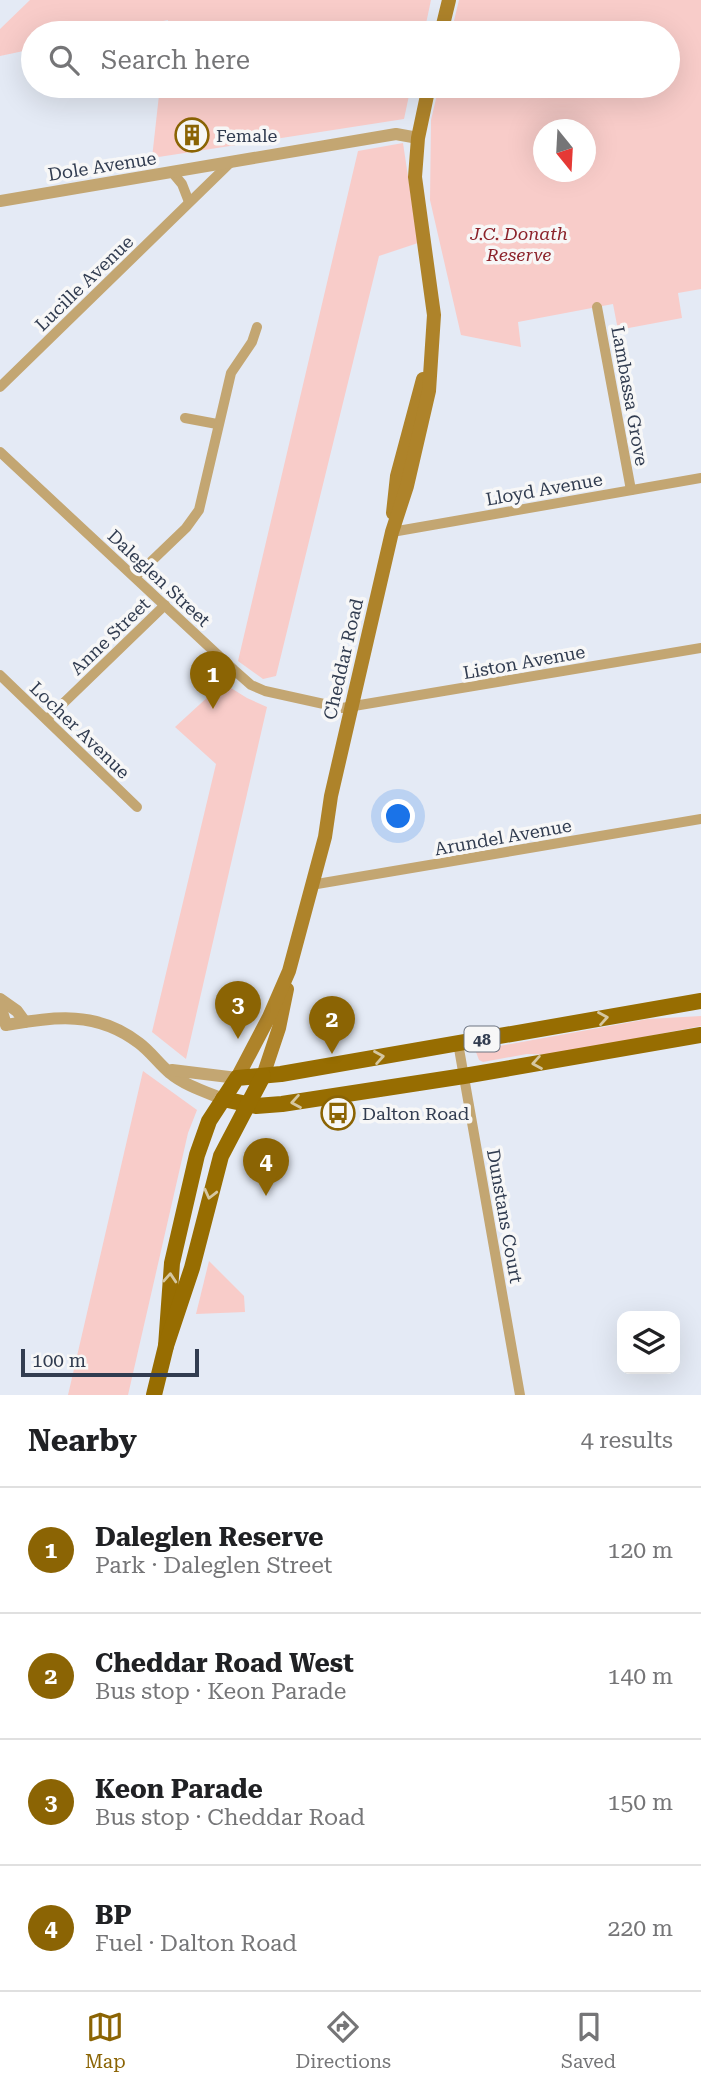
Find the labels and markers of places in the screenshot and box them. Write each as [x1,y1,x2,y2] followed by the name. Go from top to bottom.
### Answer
[173,116,211,154] building icon: Female
[216,125,278,146] place label: Female
[190,651,236,709] pin: 1
[215,981,261,1039] pin: 3
[309,996,355,1054] pin: 2
[319,1094,357,1132] bus stop icon: Dalton Road
[362,1103,470,1124] place label: Dalton Road
[243,1138,289,1196] pin: 4

